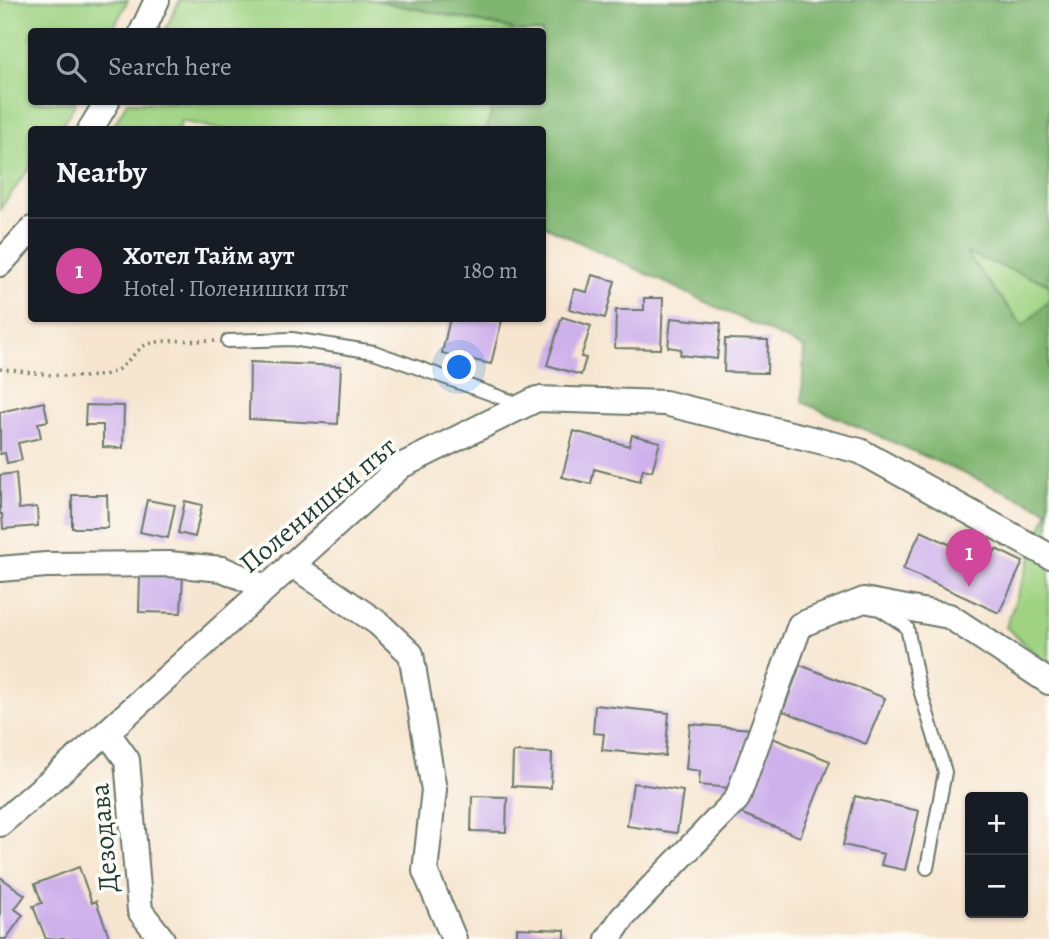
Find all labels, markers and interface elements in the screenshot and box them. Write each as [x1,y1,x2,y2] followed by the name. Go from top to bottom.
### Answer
[28,28,546,105] search box
[52,48,90,86] icon: search
[108,49,232,84] text: Search here
[56,152,147,192] text: Nearby
[123,238,295,273] text: Хотел Тайм аут
[75,255,83,286] text: 1
[463,255,518,286] text: 180 m
[123,273,348,304] text: Hotel · Поленишки път
[442,350,476,384] your location
[231,428,405,582] street label: Поленишки път
[946,529,992,587] pin: 1
[80,782,128,894] street label: Дезодава
[965,792,1028,918] map controls
[965,792,1028,855] button: +
[965,855,1028,918] button: −

